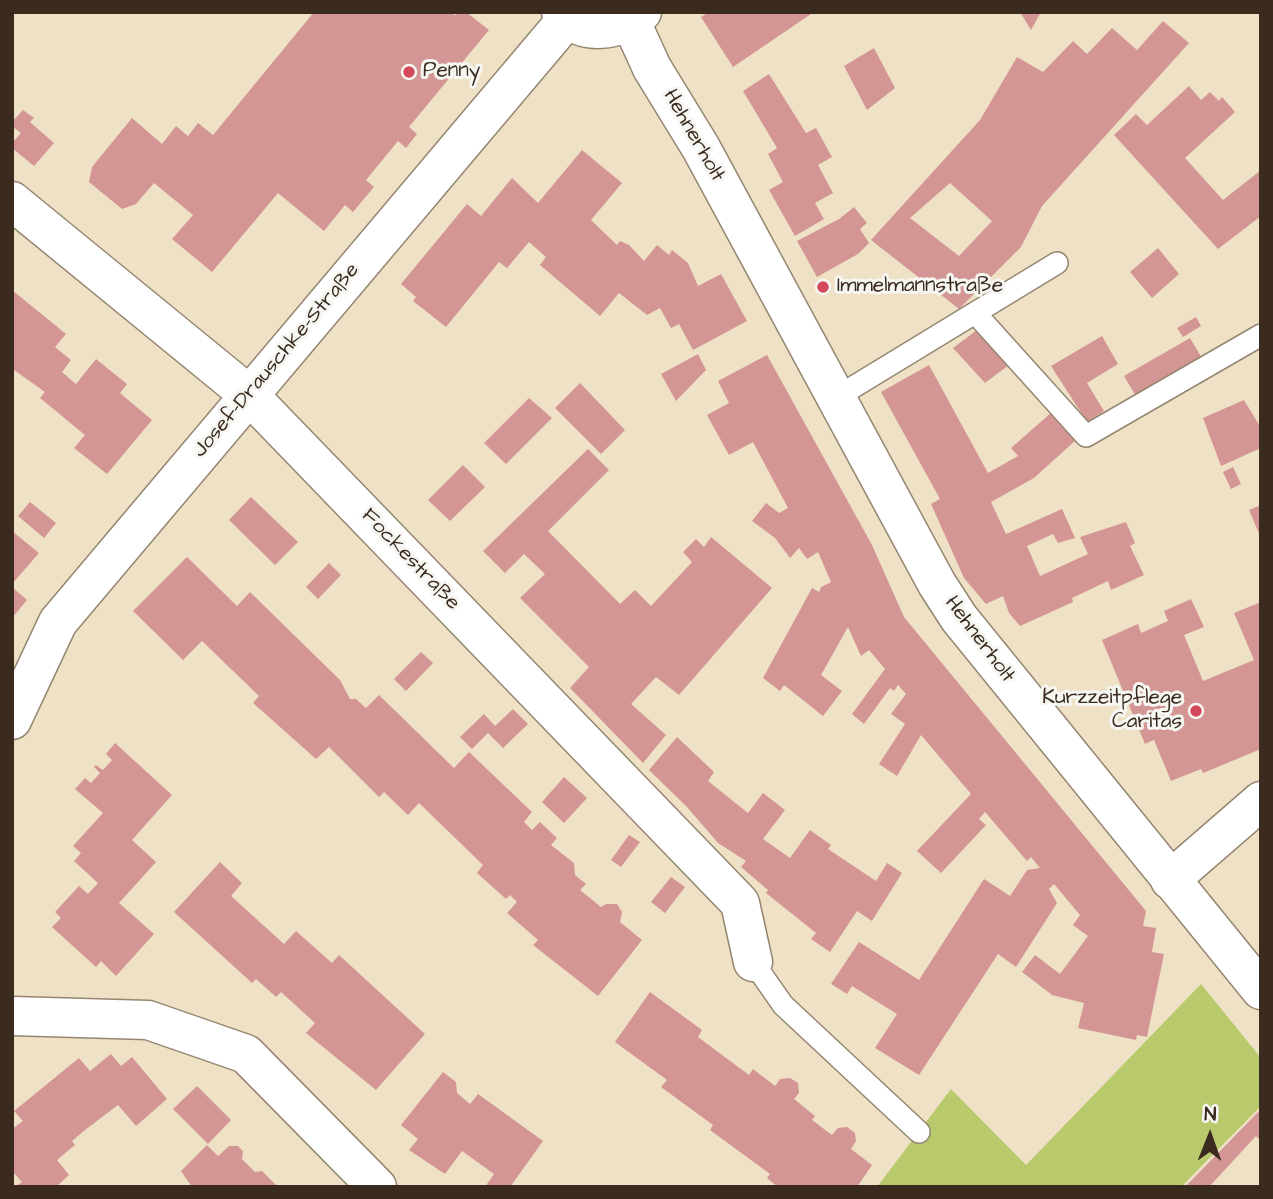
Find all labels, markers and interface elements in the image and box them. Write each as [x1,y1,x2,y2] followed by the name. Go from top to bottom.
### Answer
[423,59,480,85] place label: Penny
[401,64,417,80] marker: Penny
[657,86,729,186] street label: Hehnerholt
[188,259,366,463] street label: Josef-Drauschke-Straße
[837,274,1003,300] place label: Immelmannstraße
[815,279,831,295] marker: Immelmannstraße
[355,504,465,616] street label: Fockestraße
[938,592,1020,688] street label: Hehnerholt
[1042,686,1182,736] place label: Kurzzeitpflege Caritas
[1188,703,1204,719] marker: Kurzzeitpflege Caritas
[1175,1101,1245,1171] north arrow
[1204,1101,1217,1128] text: N

